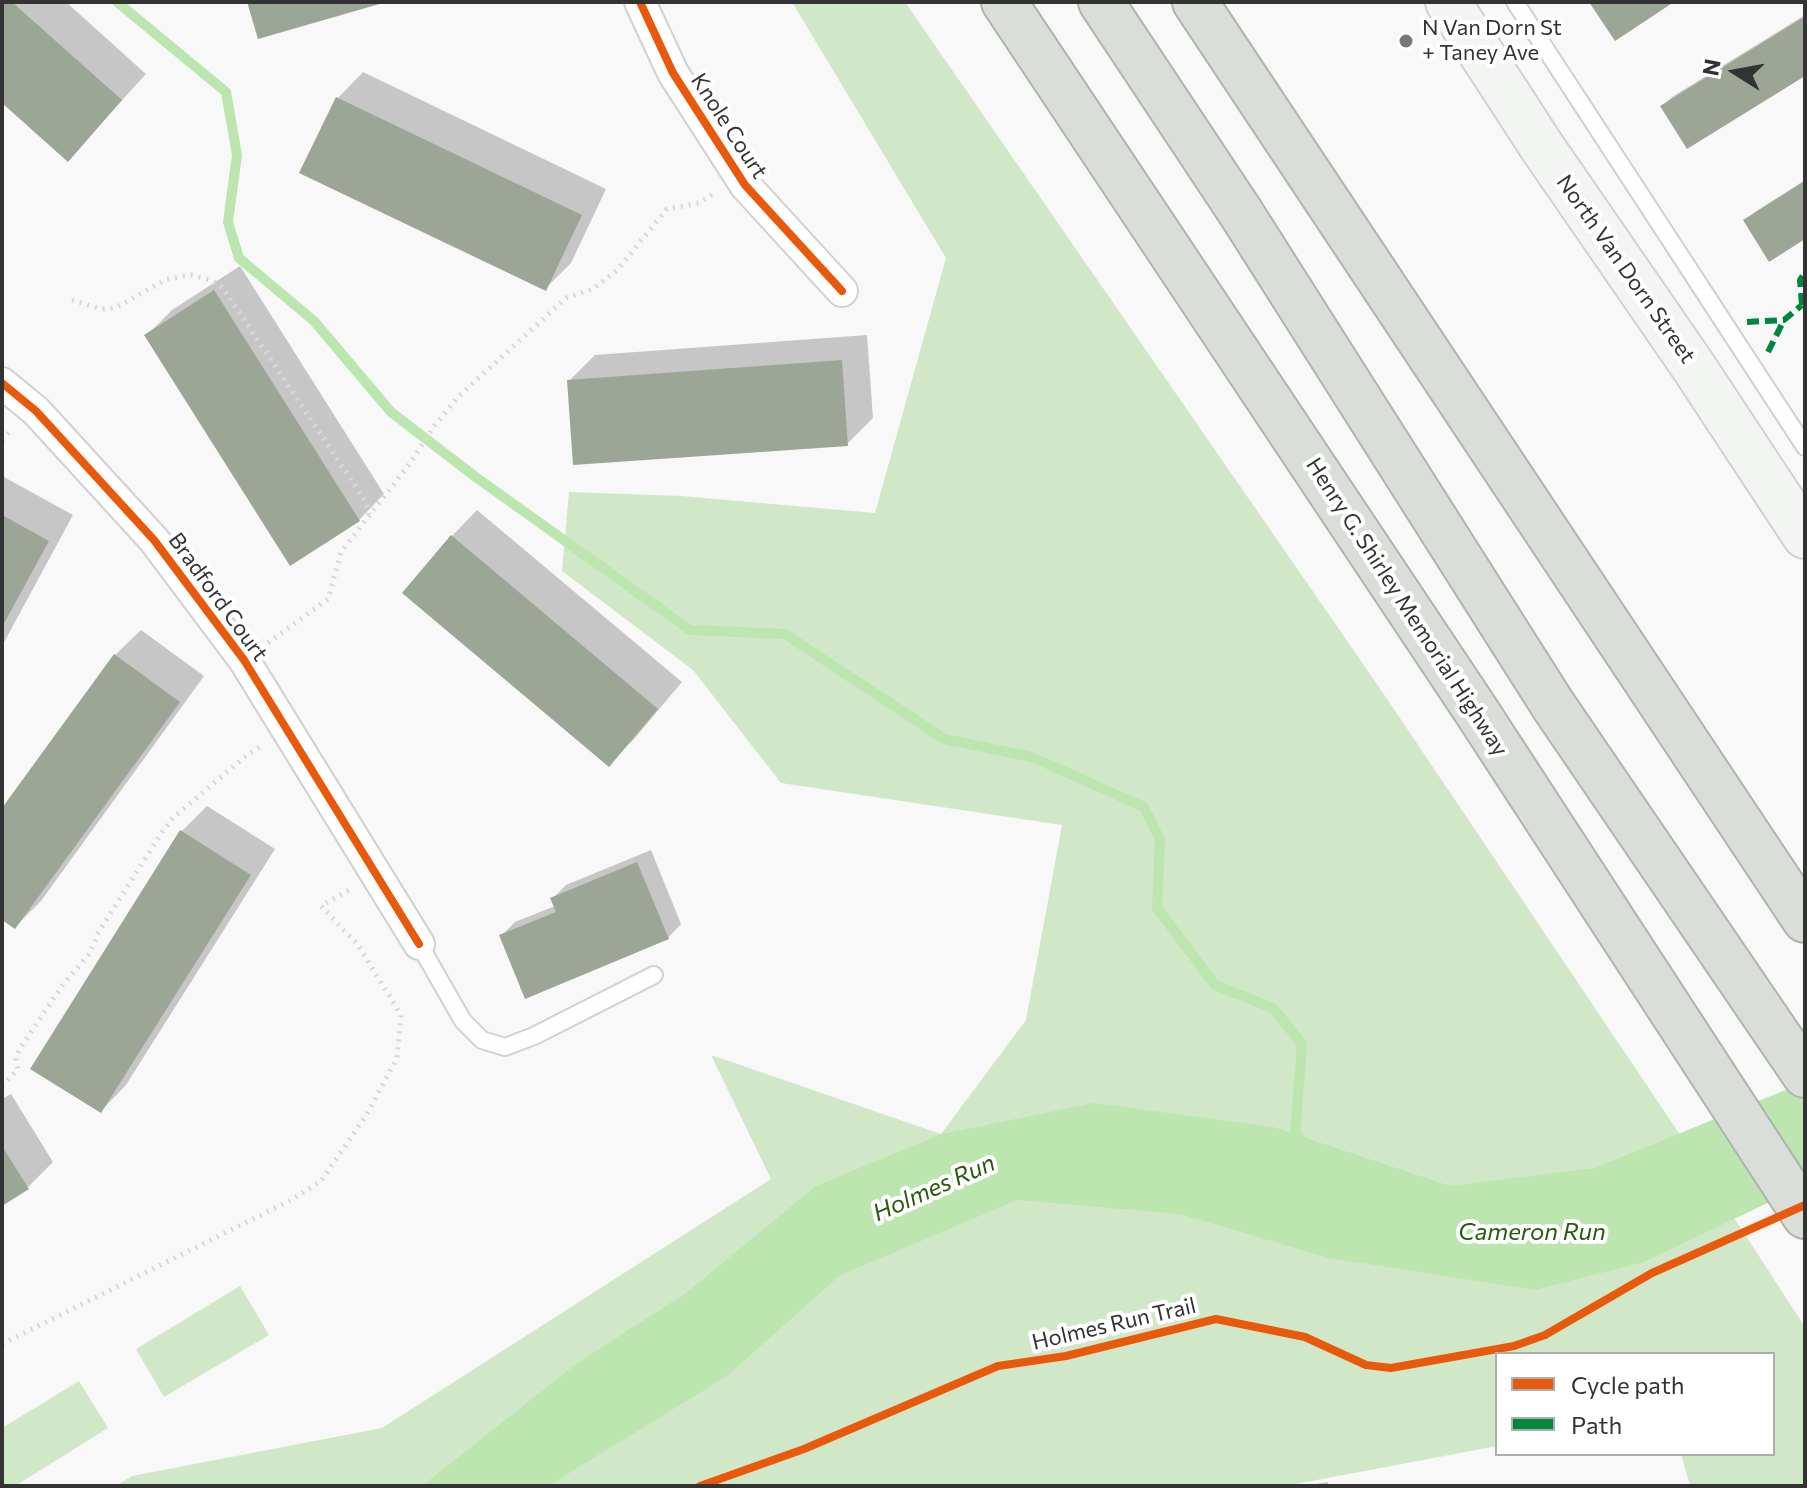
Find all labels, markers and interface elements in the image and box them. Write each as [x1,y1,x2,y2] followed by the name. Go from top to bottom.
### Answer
[1422,15,1562,66] place label: N Van Dorn St + Taney Ave
[1397,32,1415,50] marker: N Van Dorn St + Taney Ave
[1695,32,1775,112] north arrow
[1696,57,1726,78] text: N
[685,68,773,184] street label: Knole Court
[1551,170,1701,368] street label: North Van Dorn Street
[1301,453,1513,761] street label: Henry G. Shirley Memorial Highway
[163,528,273,666] street label: Bradford Court
[868,1148,1000,1228] water label: Holmes Run
[1458,1218,1606,1246] water label: Cameron Run
[1029,1292,1199,1356] street label: Holmes Run Trail
[1495,1352,1775,1456] legend
[1571,1370,1685,1399] text: Cycle path
[1571,1410,1622,1439] text: Path

